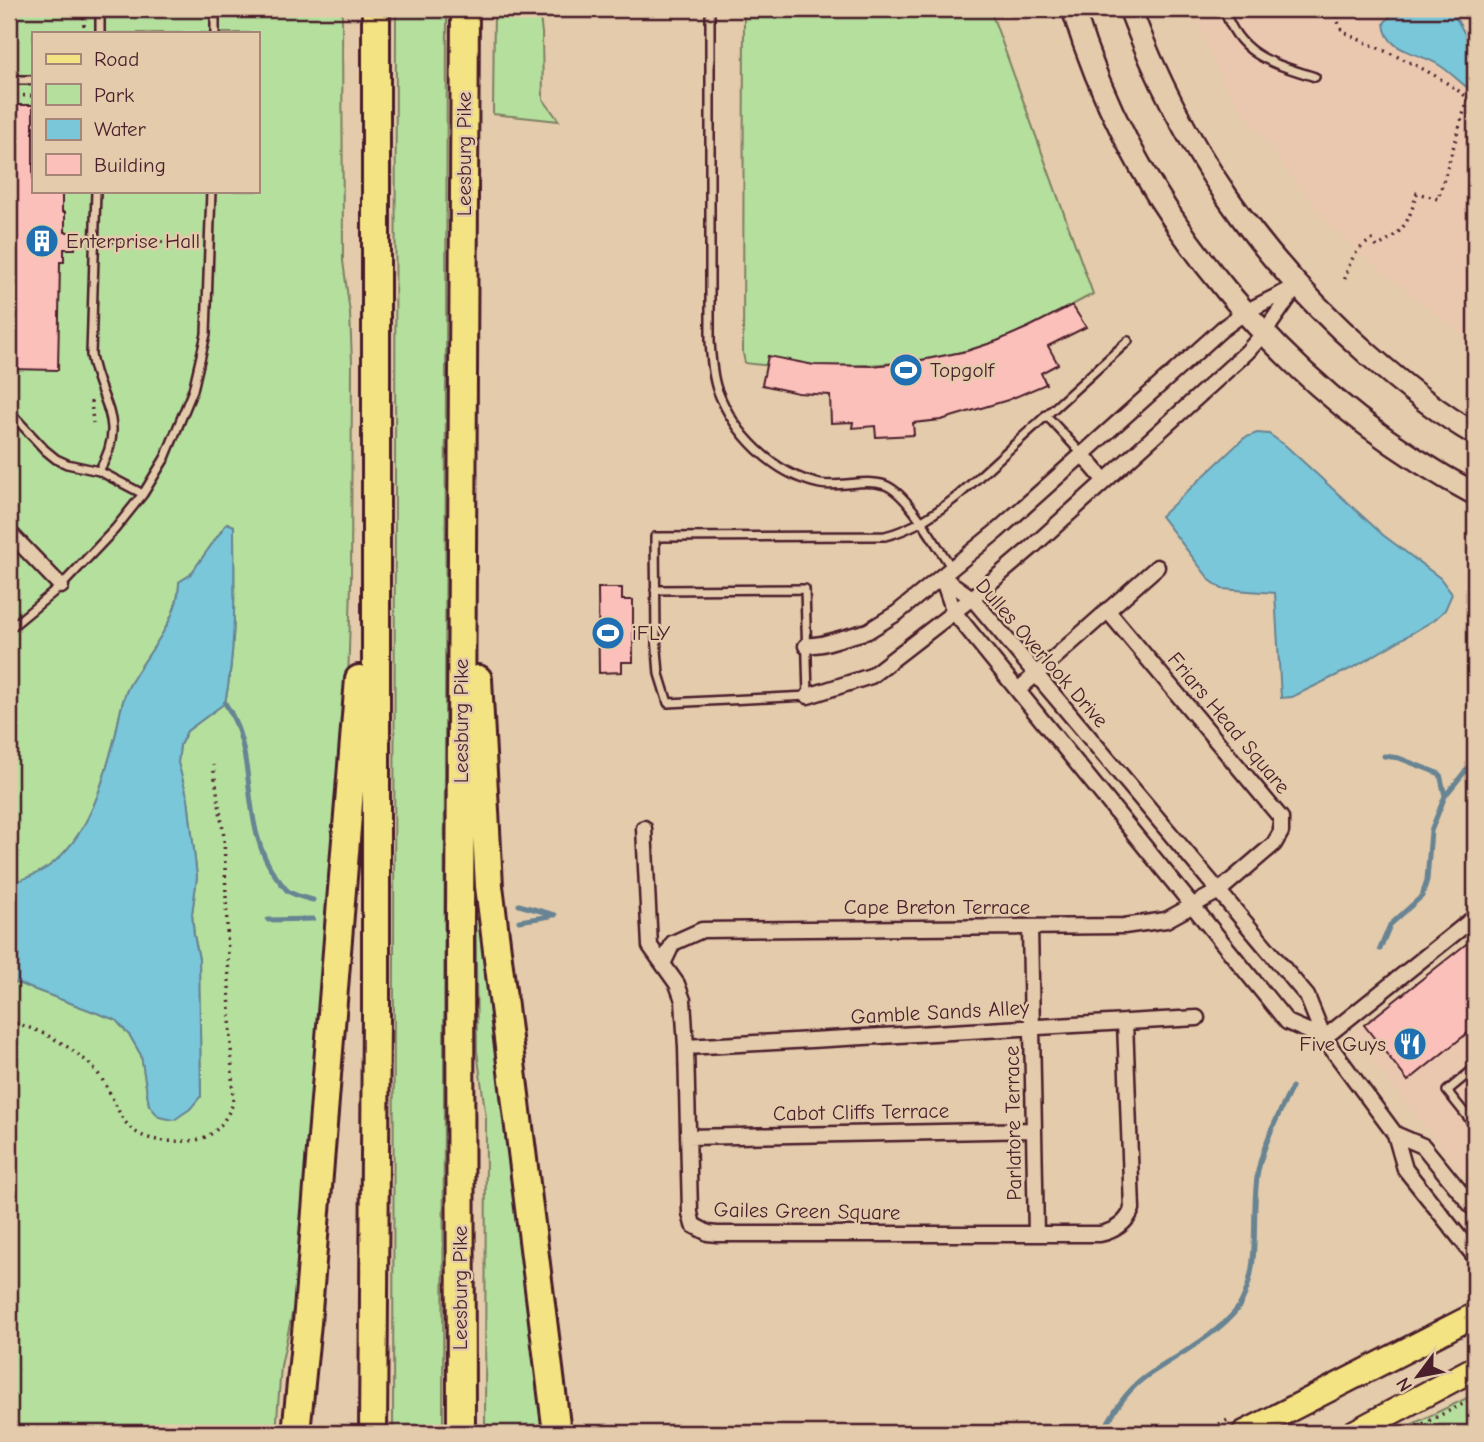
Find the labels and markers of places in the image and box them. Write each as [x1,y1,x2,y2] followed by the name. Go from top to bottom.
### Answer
[23,222,61,260] building icon: Enterprise Hall
[66,229,200,253] place label: Enterprise Hall
[887,351,925,389] sports icon: Topgolf
[930,358,995,382] place label: Topgolf
[589,614,627,652] sports icon: iFLY
[632,621,671,645] place label: iFLY
[1391,1025,1429,1063] restaurant icon: Five Guys
[1299,1032,1386,1056] place label: Five Guys

